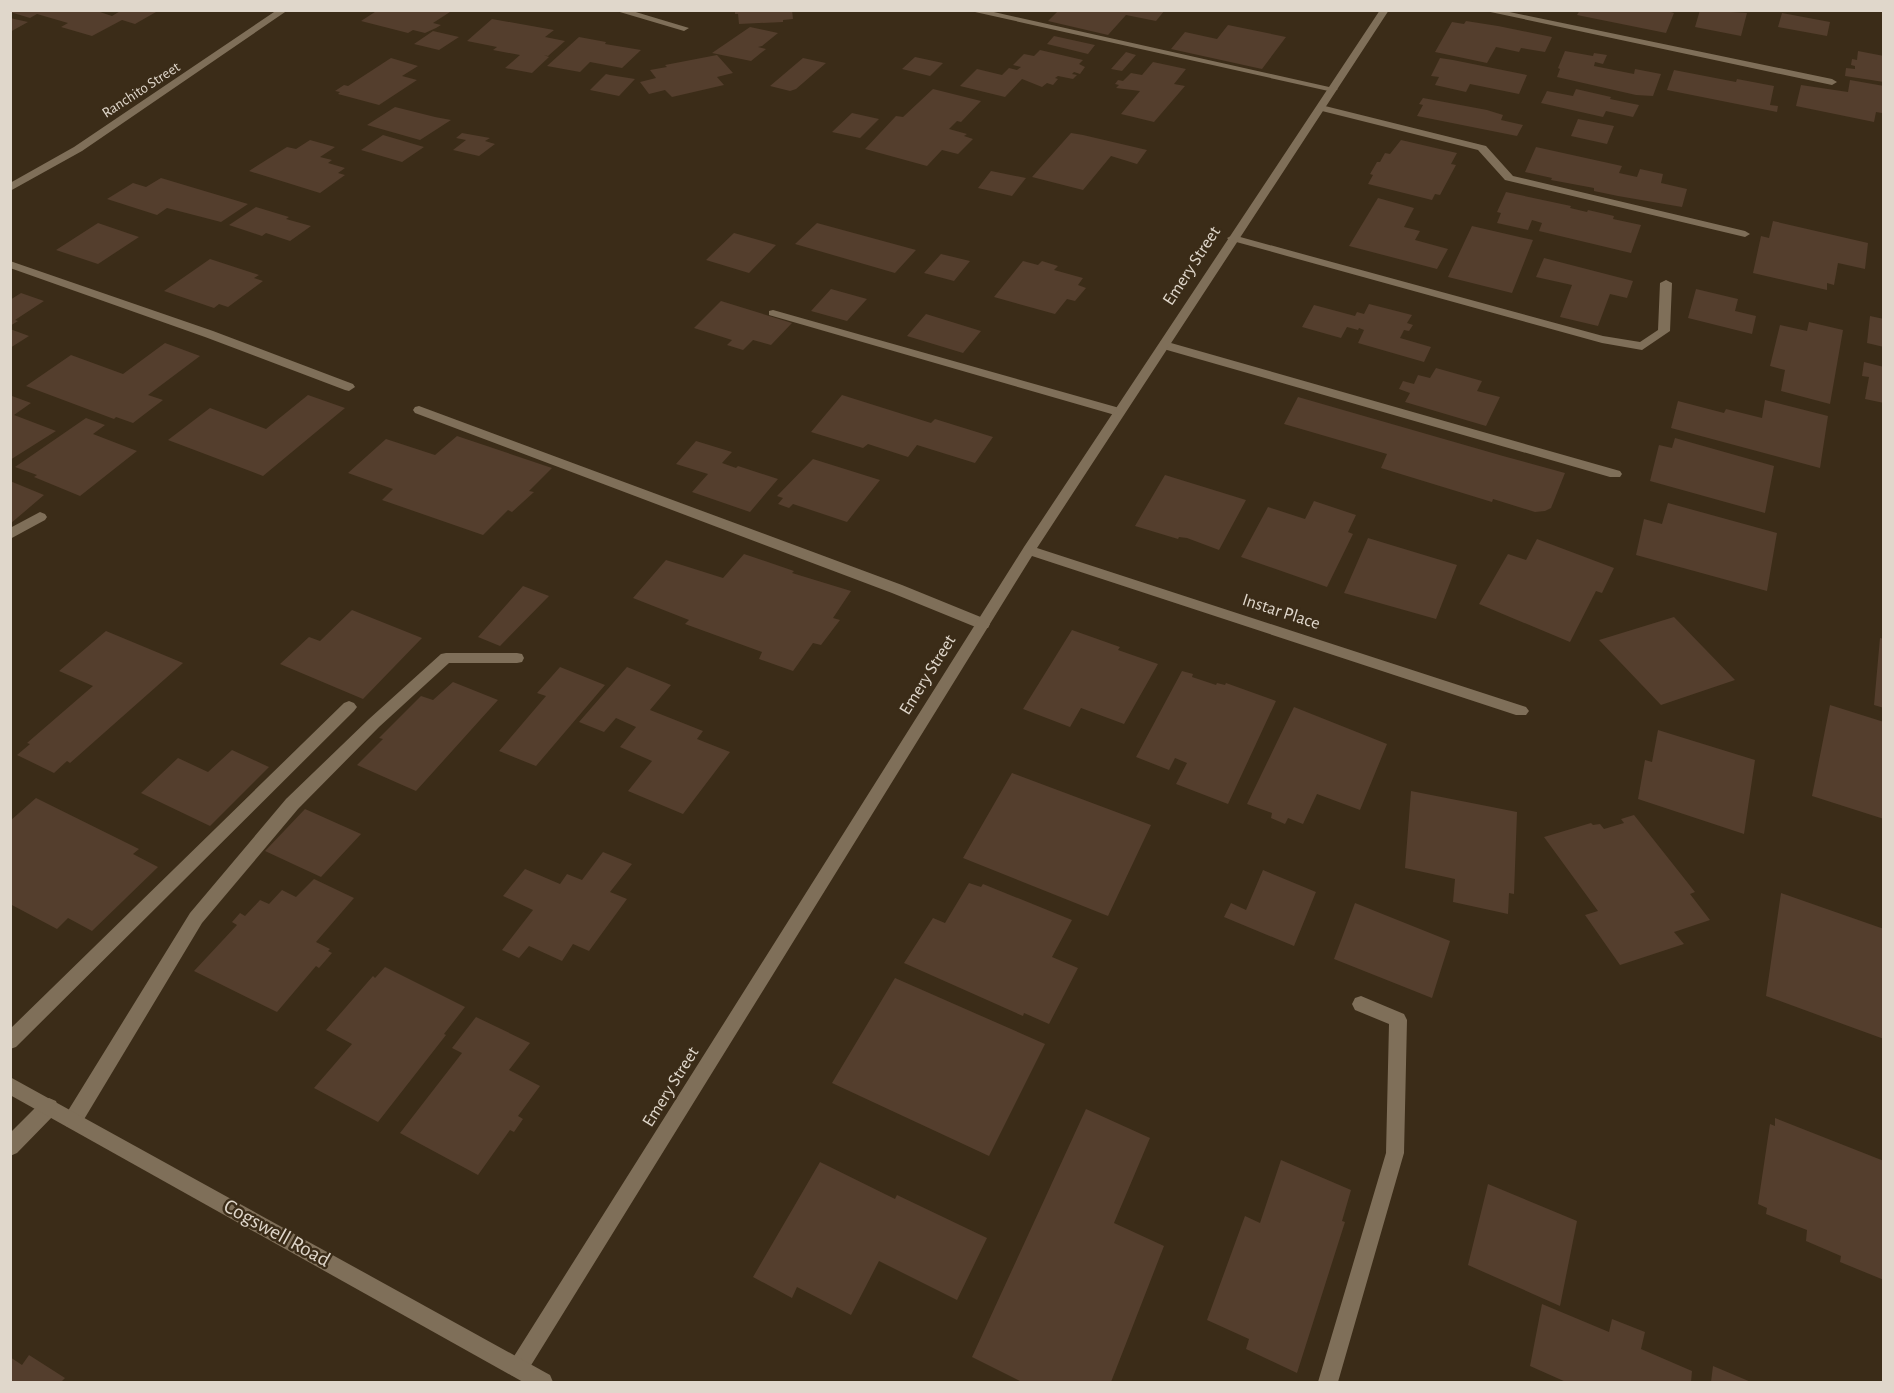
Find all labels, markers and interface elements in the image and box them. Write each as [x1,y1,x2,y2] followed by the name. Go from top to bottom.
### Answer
[99,59,183,121] street label: Ranchito Street
[1160,223,1224,309] street label: Emery Street
[1240,591,1322,633] street label: Instar Place
[896,632,960,718] street label: Emery Street
[639,1044,703,1130] street label: Emery Street
[220,1195,334,1271] street label: Cogswell Road

